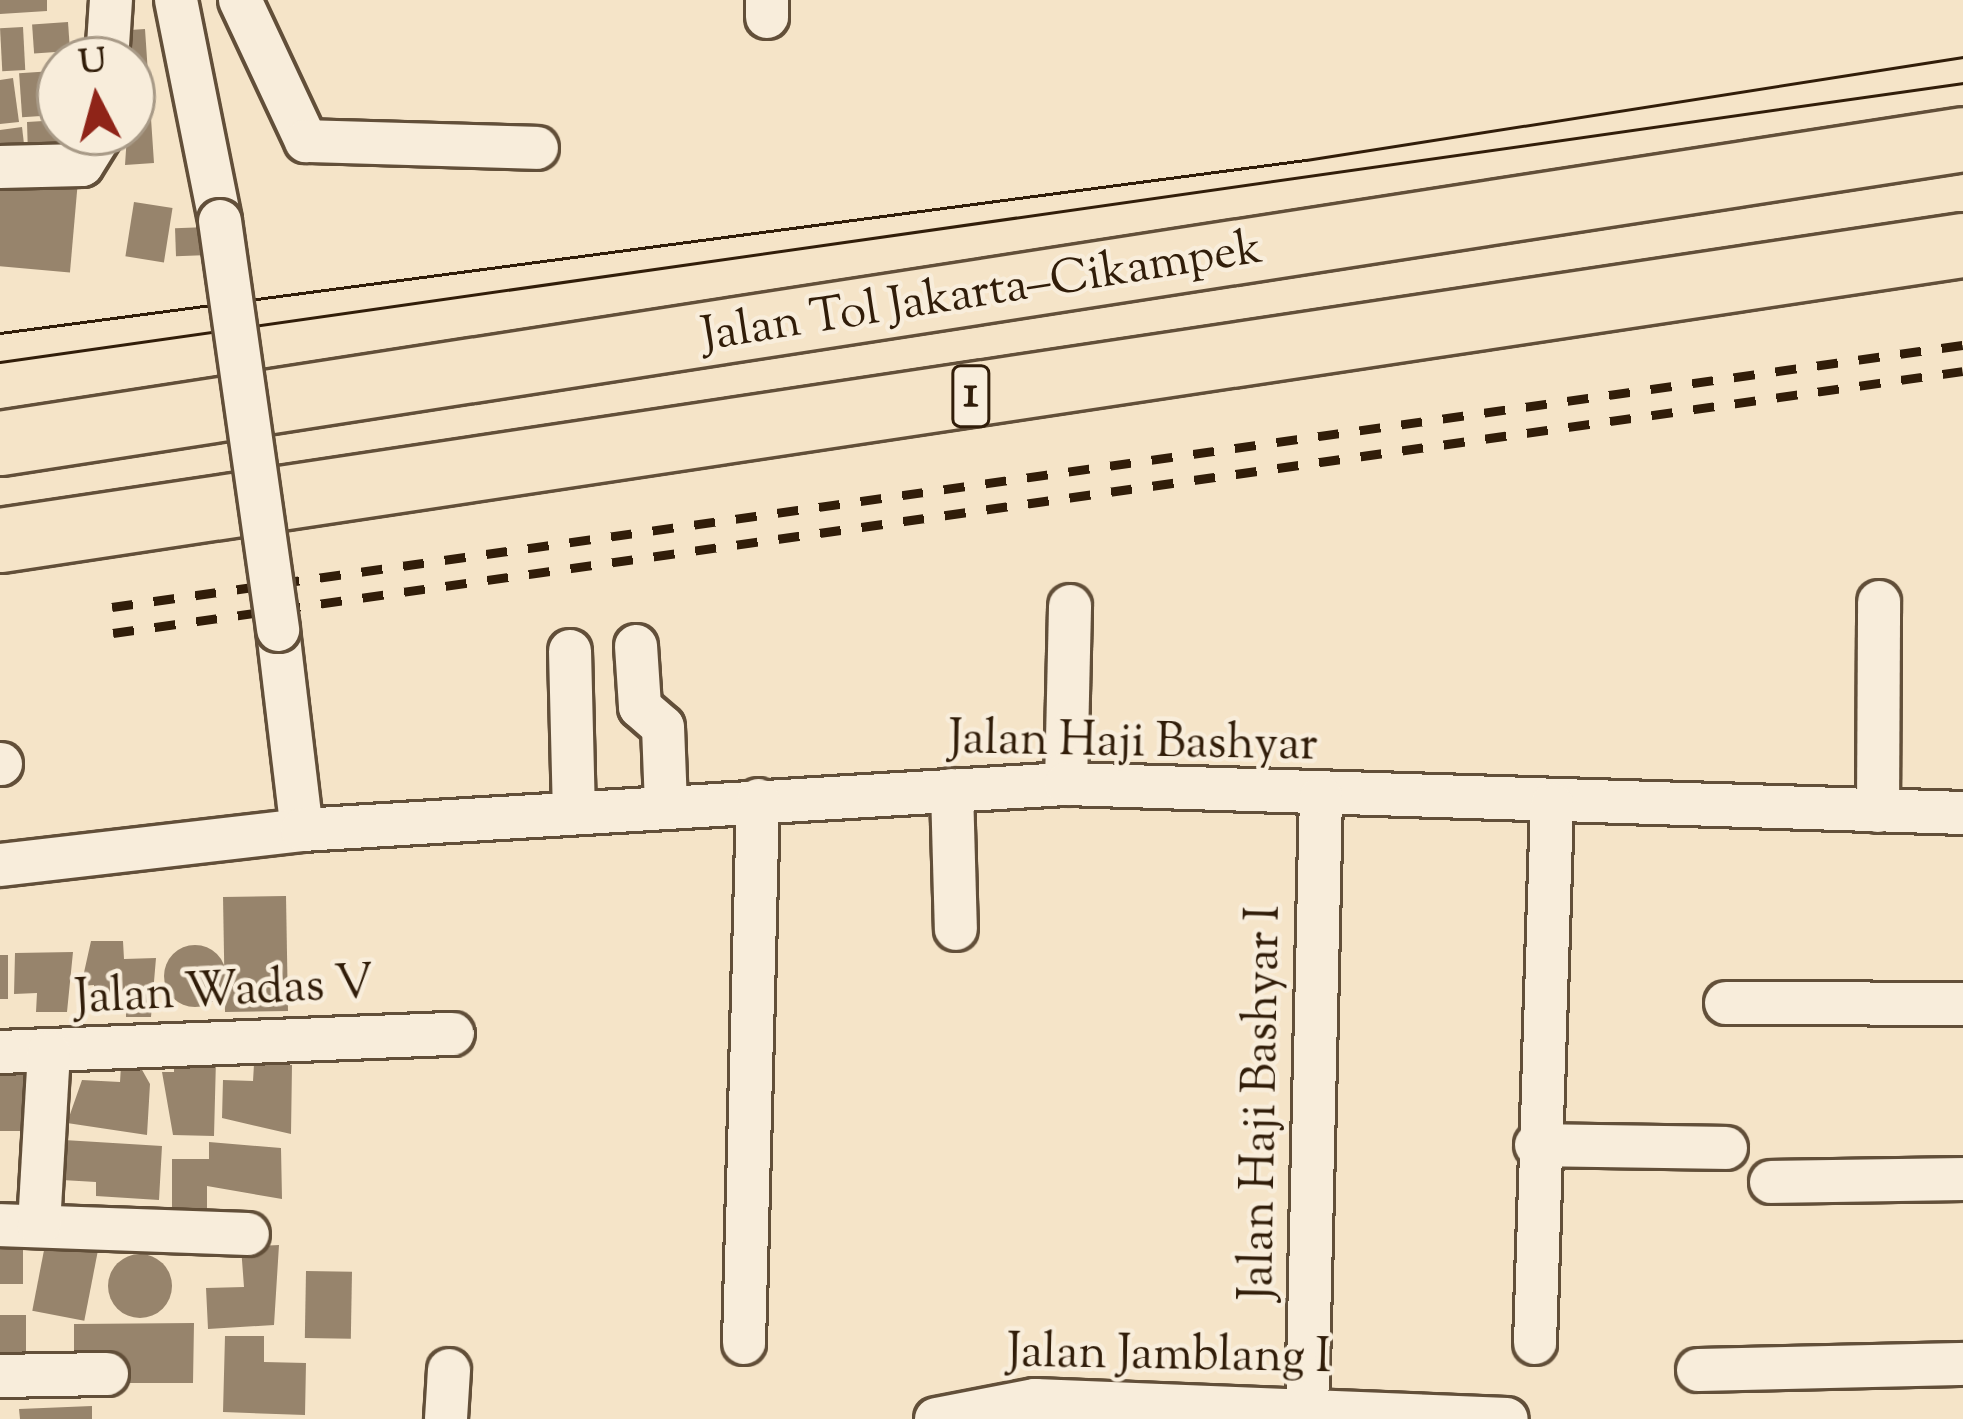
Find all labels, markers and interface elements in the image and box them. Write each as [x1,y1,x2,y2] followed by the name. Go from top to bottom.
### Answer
[36,36,156,156] north arrow
[77,38,108,88] text: U
[698,221,1266,367] street label: Jalan Tol Jakarta–Cikampek
[950,357,992,435] road number: 1
[948,712,1318,776] street label: Jalan Haji Bashyar
[1231,905,1295,1301] street label: Jalan Haji Bashyar I
[73,956,375,1030] street label: Jalan Wadas V
[1006,1325,1332,1389] street label: Jalan Jamblang I

